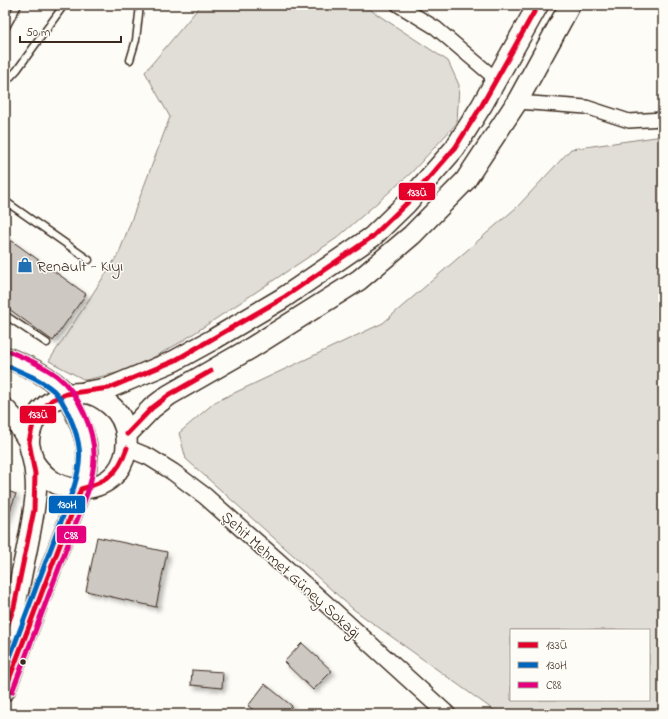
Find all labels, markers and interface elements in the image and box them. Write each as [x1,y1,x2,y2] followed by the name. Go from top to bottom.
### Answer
[20,18,121,44] scale bar
[26,24,50,42] text: 50 m
[398,182,436,201] line badge: 133Ü
[407,185,427,201] text: 133Ü
[37,255,123,279] place label: Renault - Kıyı
[16,256,34,274] shop icon: Renault - Kıyı
[19,405,57,424] line badge: 133Ü
[28,407,48,423] text: 133Ü
[48,495,86,514] line badge: 130H
[57,497,77,513] text: 130H
[215,506,366,645] street label: Şehit Mehmet Güney Sokağı
[56,525,87,544] line badge: C88
[64,528,79,544] text: C88
[510,629,650,701] legend
[546,637,568,655] text: 133Ü
[18,657,28,667] unlabelled marker
[546,657,567,675] text: 130H
[546,677,562,695] text: C88

